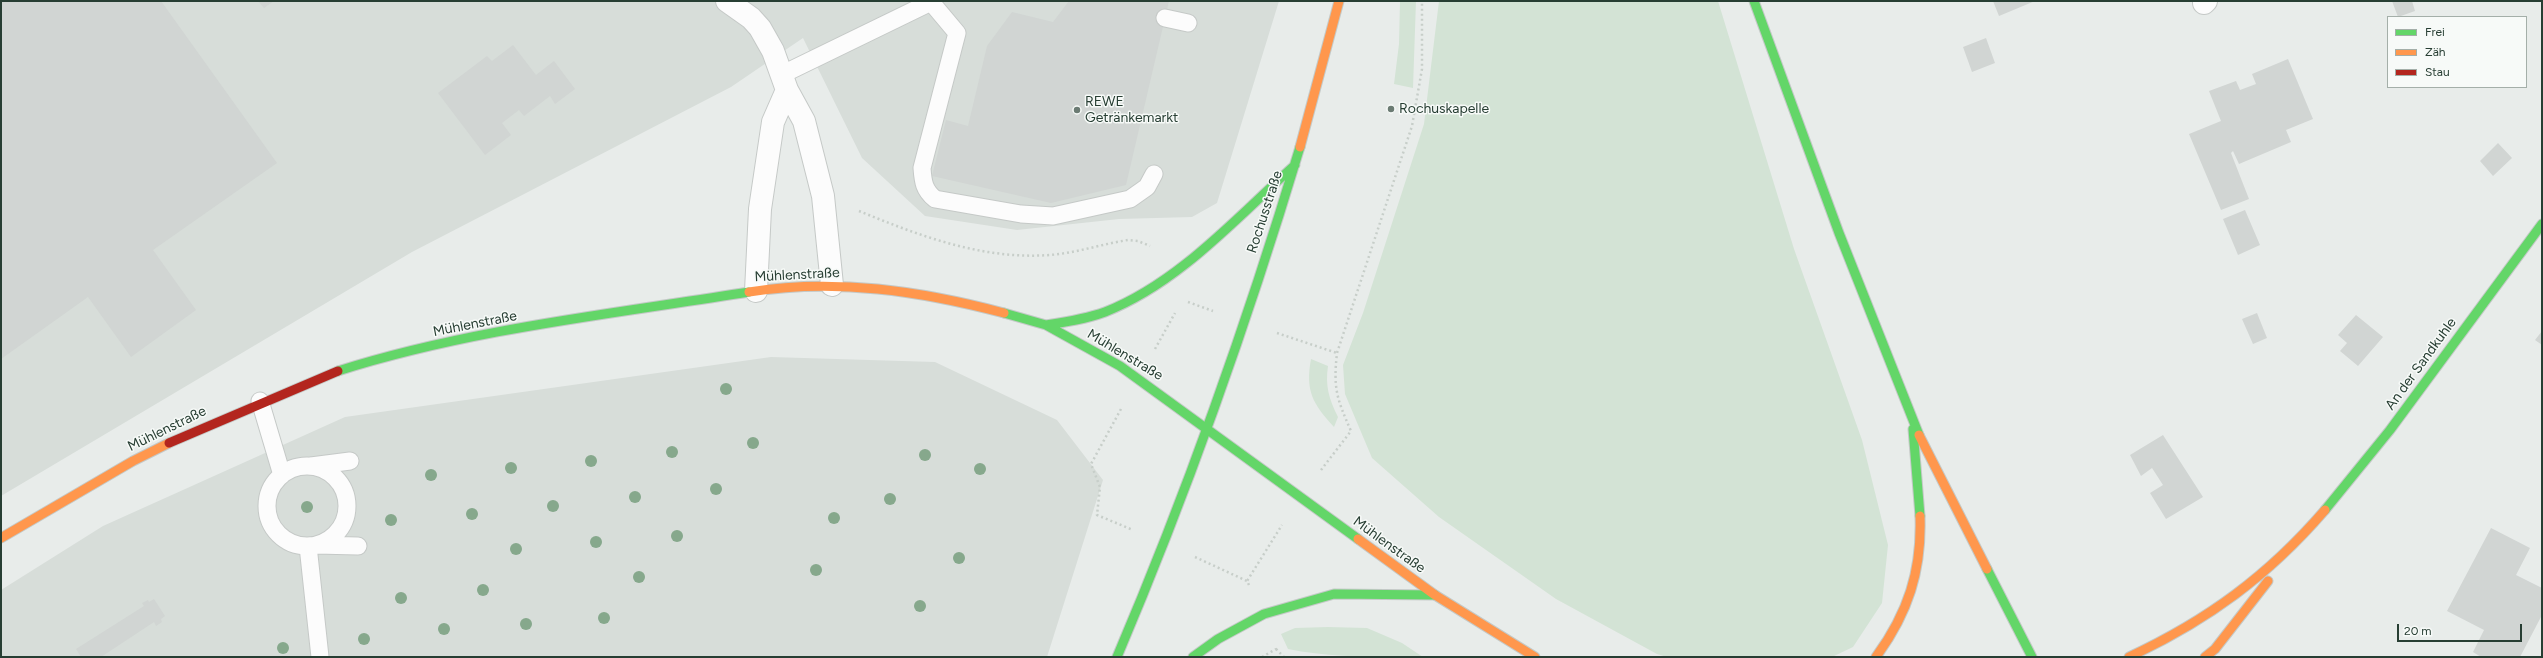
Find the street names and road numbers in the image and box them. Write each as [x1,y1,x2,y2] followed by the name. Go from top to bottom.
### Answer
[1244,169,1286,255] street label: Rochusstraße
[754,264,840,286] street label: Mühlenstraße
[432,308,518,340] street label: Mühlenstraße
[2382,315,2460,413] street label: An der Sandkuhle
[1084,326,1166,384] street label: Mühlenstraße
[125,403,209,455] street label: Mühlenstraße
[1350,513,1428,577] street label: Mühlenstraße

